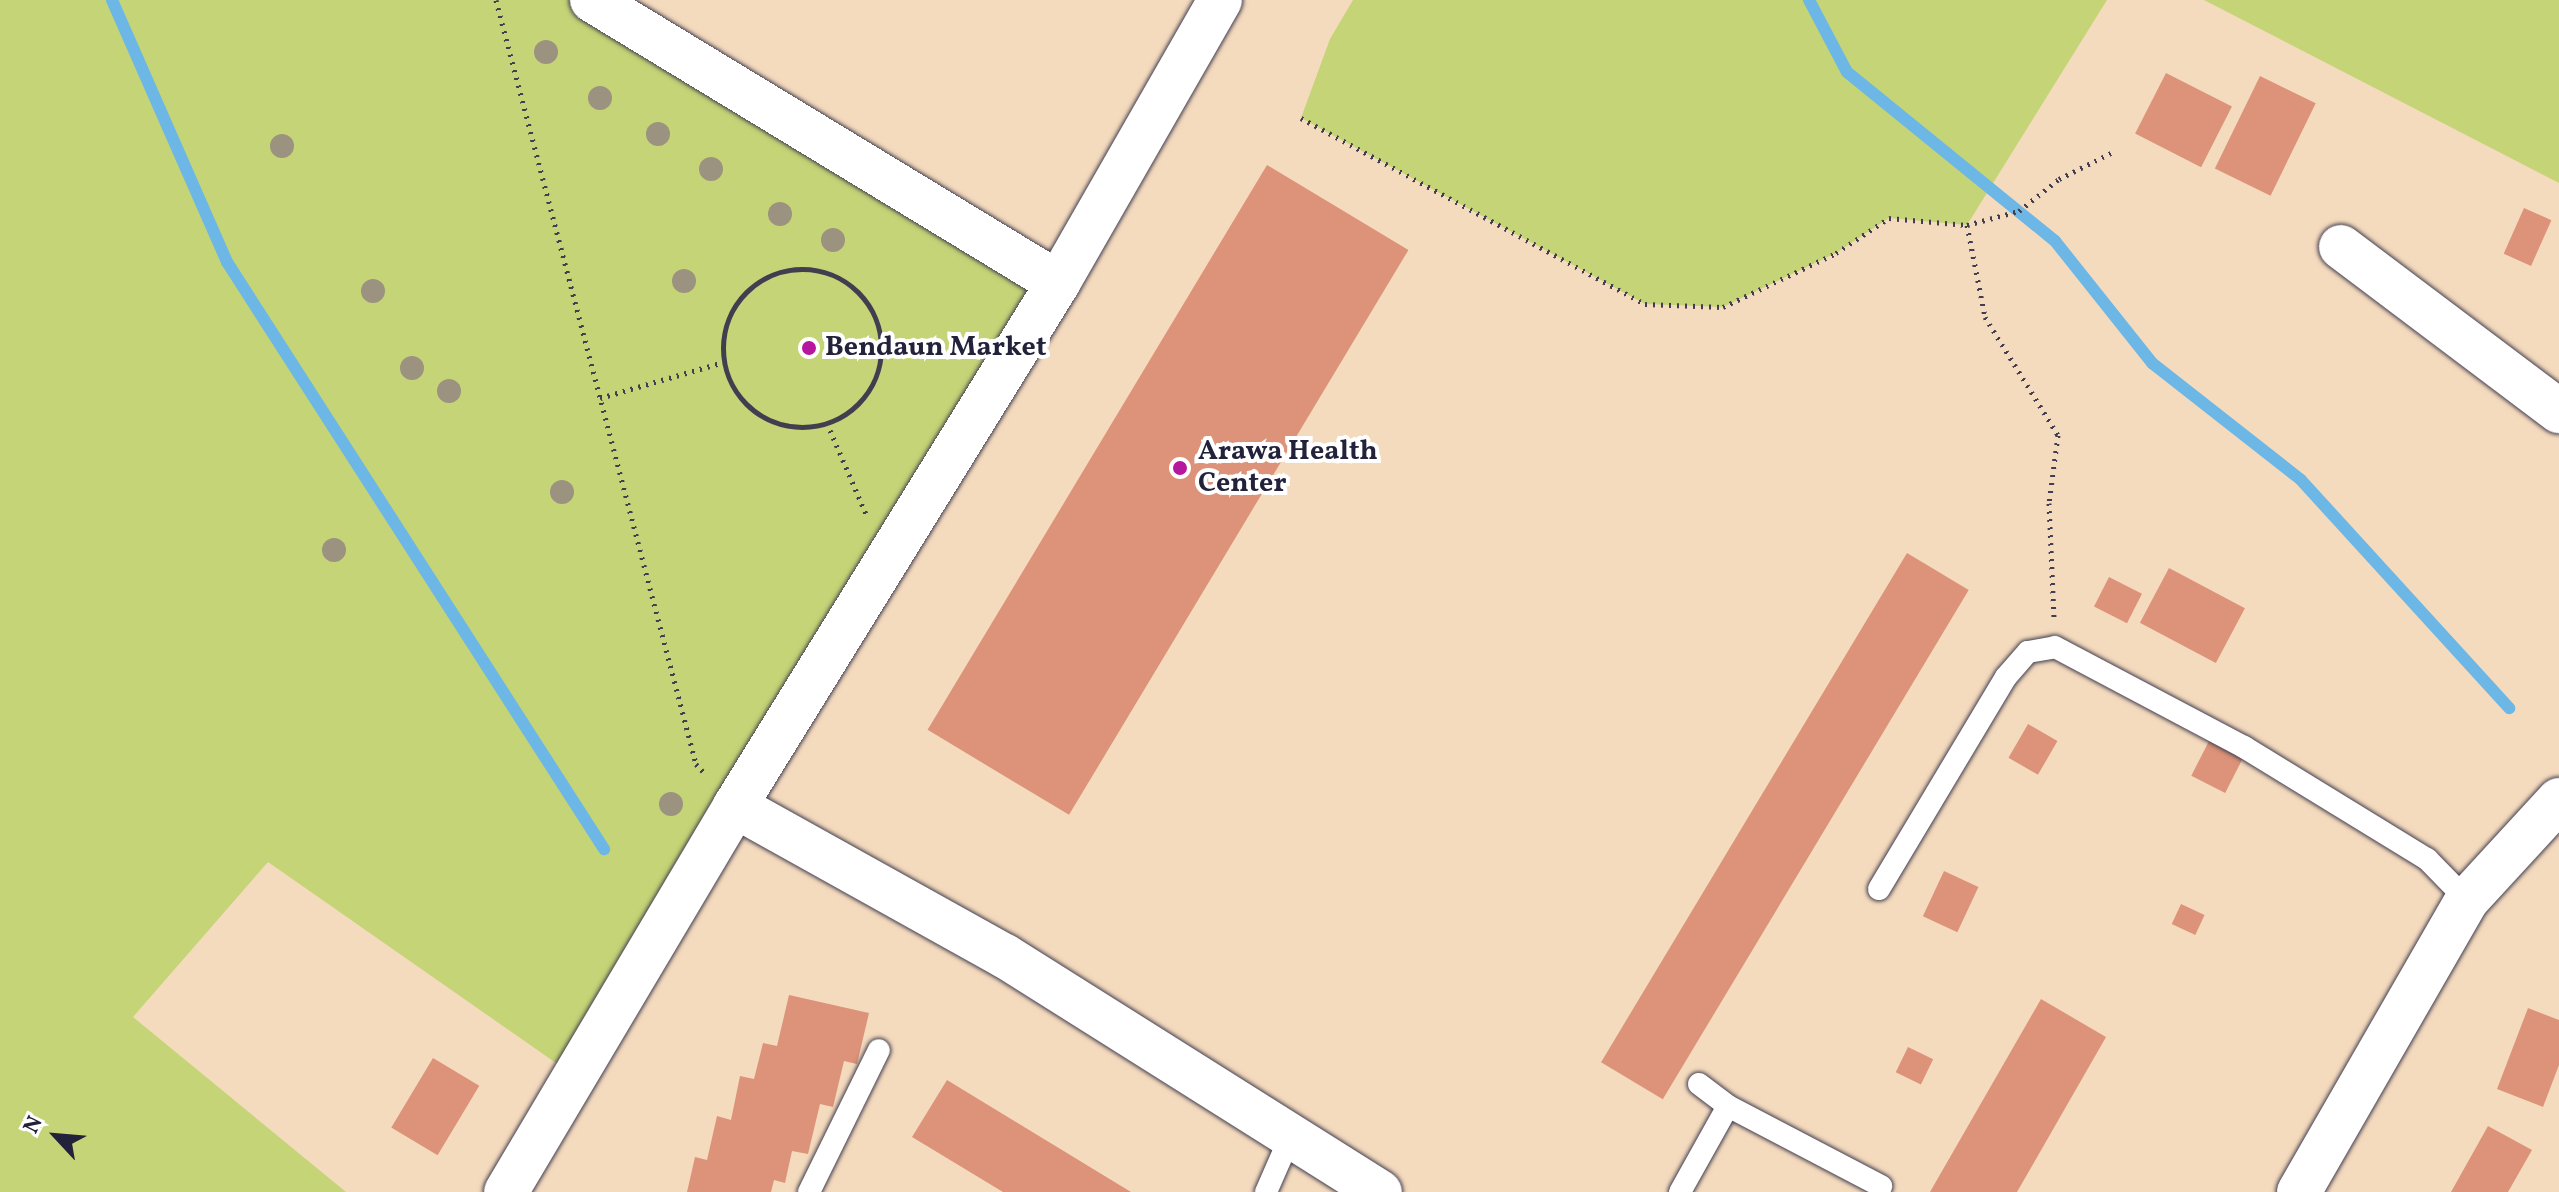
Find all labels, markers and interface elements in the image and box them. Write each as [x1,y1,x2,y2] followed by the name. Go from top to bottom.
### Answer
[825,331,1046,365] place label: Bendaun Market
[800,339,818,357] marker: Bendaun Market
[1198,435,1378,501] place label: Arawa Health Center
[1169,457,1191,479] marker: Arawa Health Center
[16,1096,96,1176] north arrow
[17,1111,51,1139] text: N

